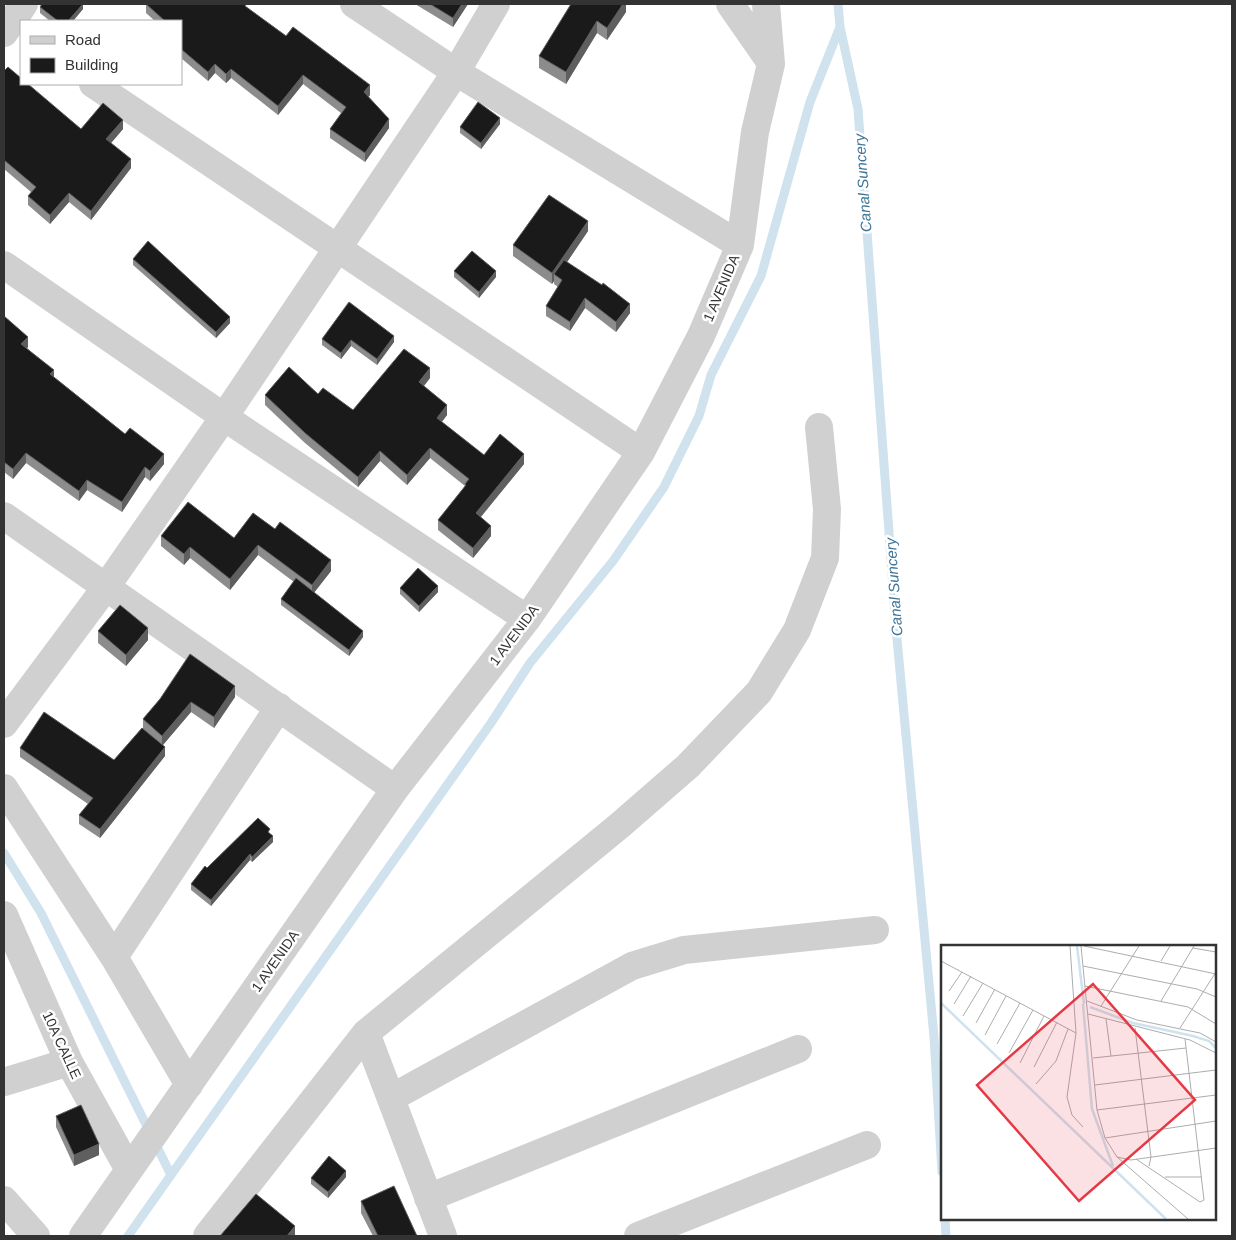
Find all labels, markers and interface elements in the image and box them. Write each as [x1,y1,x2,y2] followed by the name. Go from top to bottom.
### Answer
[20,20,182,85] legend
[65,31,101,48] text: Road
[65,56,118,73] text: Building
[850,132,874,233] water label: Canal Suncery
[700,251,743,324] street label: 1 AVENIDA
[881,536,905,637] water label: Canal Suncery
[486,601,542,668] street label: 1 AVENIDA
[248,927,302,995] street label: 1 AVENIDA
[941,945,1216,1220] inset map
[39,1009,85,1081] street label: 10A CALLE

